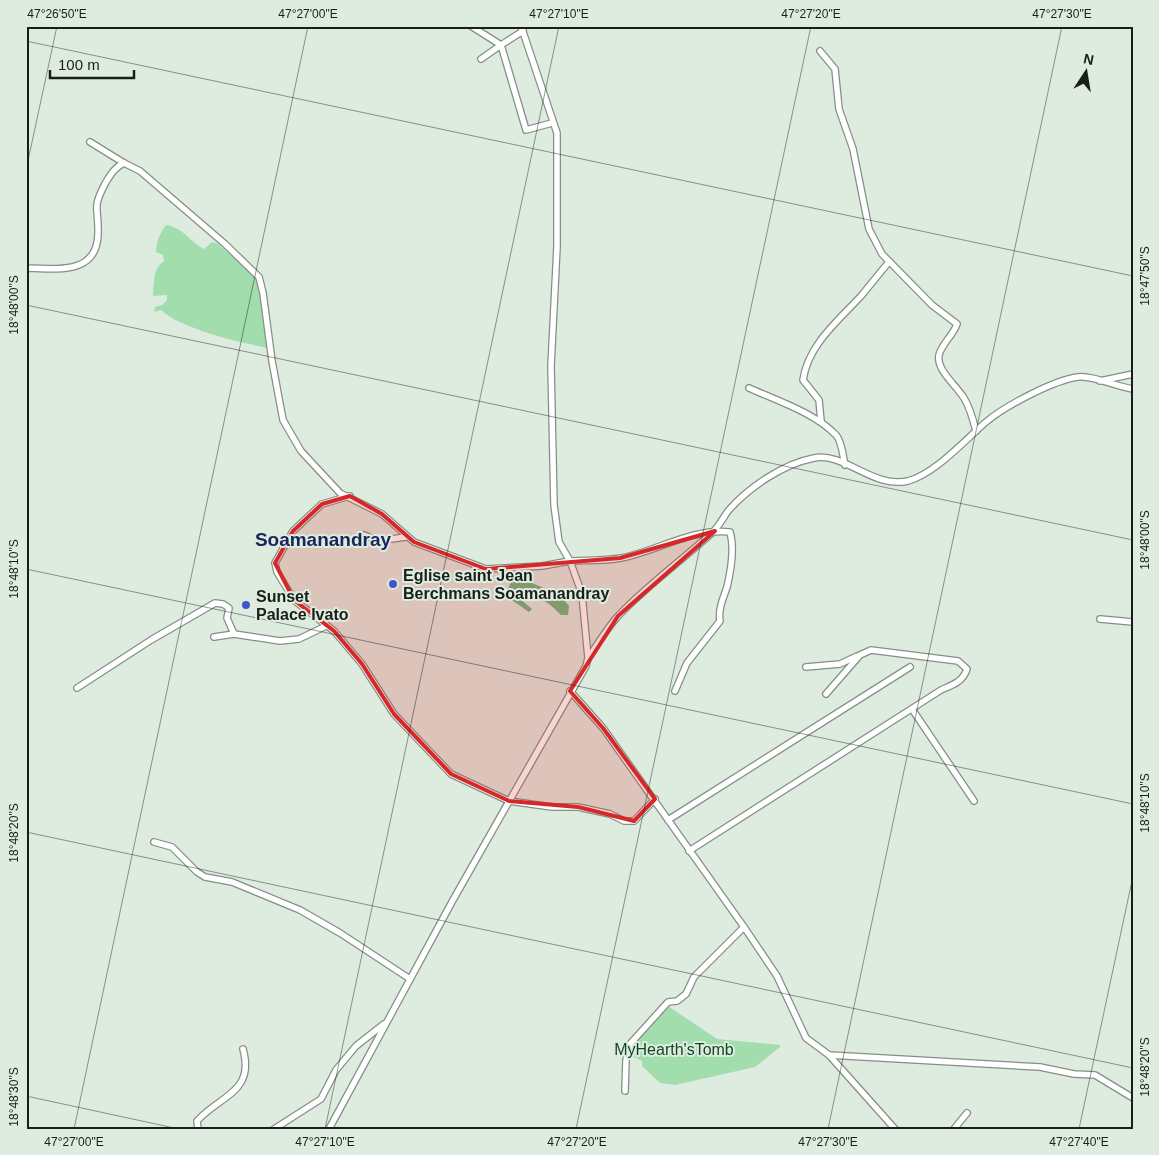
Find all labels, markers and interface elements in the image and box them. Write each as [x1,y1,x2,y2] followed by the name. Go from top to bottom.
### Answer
[27,7,87,21] text: 47°26'50"E
[278,7,338,21] text: 47°27'00"E
[529,7,589,21] text: 47°27'10"E
[781,7,841,21] text: 47°27'20"E
[1032,7,1092,21] text: 47°27'30"E
[50,48,134,80] scale bar
[1062,48,1112,98] north arrow
[1082,50,1095,68] text: N
[58,56,100,73] text: 100 m
[1138,246,1152,306] text: 18°47'50"S
[7,275,21,335] text: 18°48'00"S
[1138,510,1152,570] text: 18°48'00"S
[255,529,392,550] district label: Soamanandray
[7,539,21,599] text: 18°48'10"S
[403,567,609,602] place label: Eglise saint Jean Berchmans Soamanandray
[387,578,399,590] marker: Eglise saint Jean Berchmans Soamanandray
[256,588,349,623] place label: Sunset Palace Ivato
[240,599,252,611] marker: Sunset Palace Ivato
[1138,773,1152,833] text: 18°48'10"S
[7,803,21,863] text: 18°48'20"S
[1138,1037,1152,1097] text: 18°48'20"S
[614,1041,734,1058] park label: MyHearth'sTomb
[7,1067,21,1127] text: 18°48'30"S
[44,1135,104,1149] text: 47°27'00"E
[295,1135,355,1149] text: 47°27'10"E
[547,1135,607,1149] text: 47°27'20"E
[798,1135,858,1149] text: 47°27'30"E
[1049,1135,1109,1149] text: 47°27'40"E

